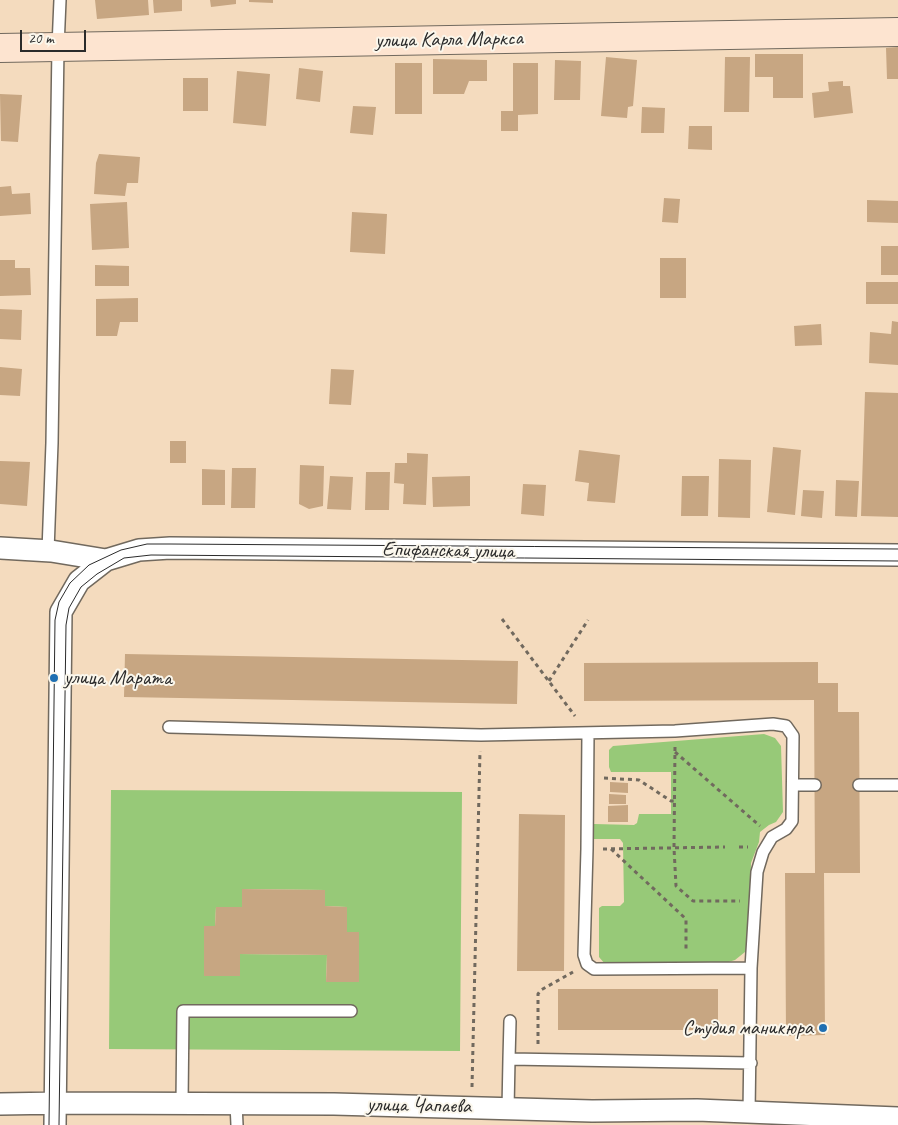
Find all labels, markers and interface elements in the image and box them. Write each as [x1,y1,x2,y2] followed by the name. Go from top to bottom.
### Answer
[22,20,89,52] scale bar
[375,26,523,54] street label: улица Карла Маркса
[28,29,54,48] text: 20 m
[382,537,514,565] street label: Епифанская улица
[64,665,172,691] place label: улица Марата
[48,672,60,684] marker: улица Марата
[682,1015,813,1041] place label: Студия маникюра
[817,1022,829,1034] marker: Студия маникюра
[367,1092,471,1120] street label: улица Чапаева

